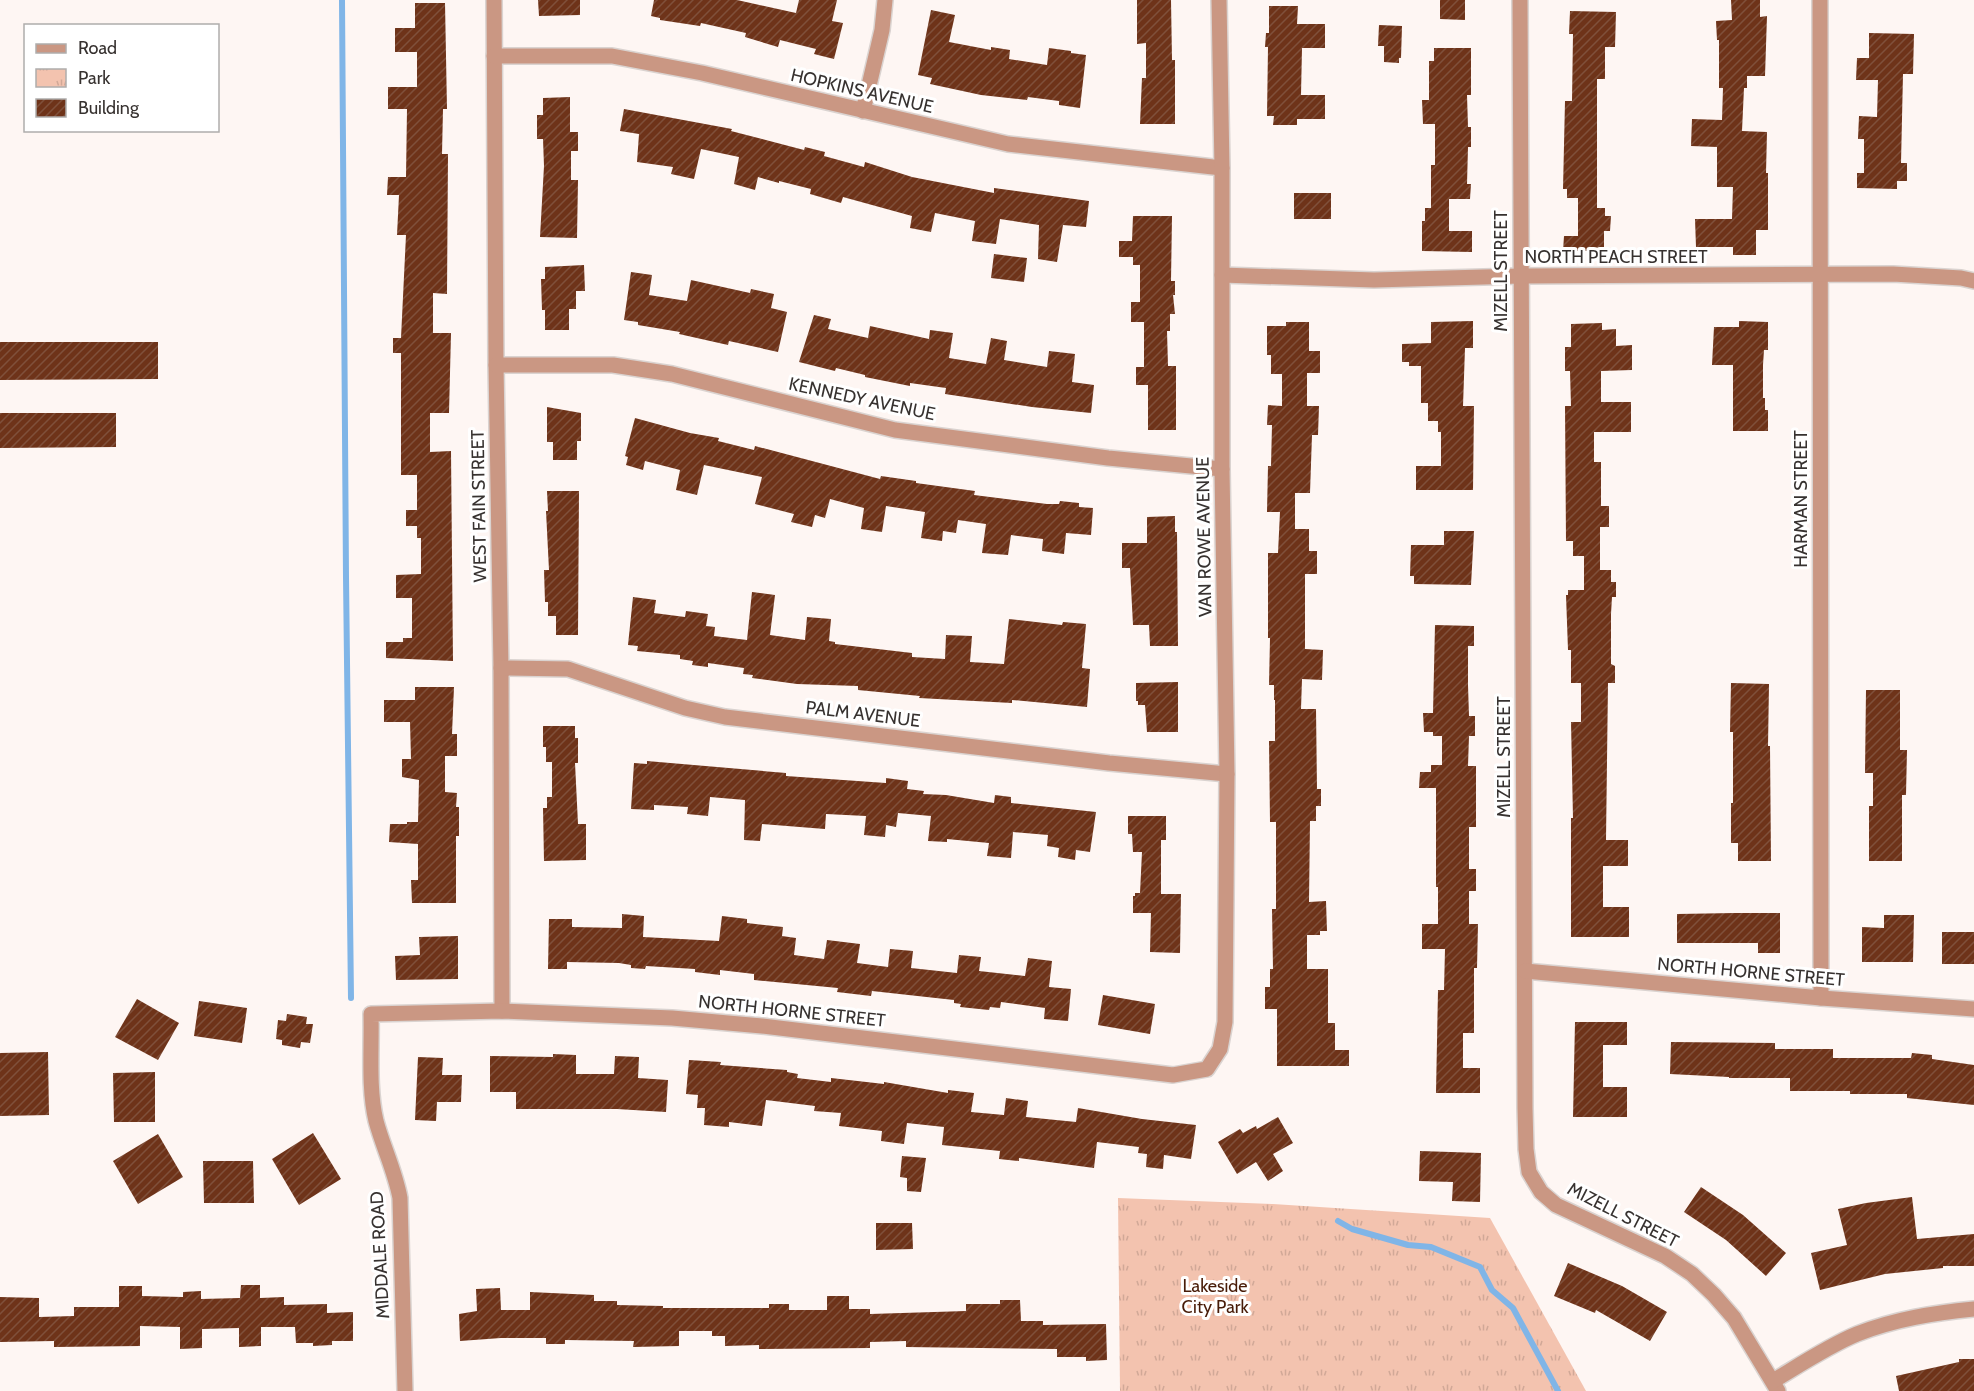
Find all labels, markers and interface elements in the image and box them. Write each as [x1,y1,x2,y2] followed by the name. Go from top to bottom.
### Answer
[24,24,219,132] legend
[78,37,117,59] text: Road
[789,64,935,118] street label: HOPKINS AVENUE
[78,67,111,89] text: Park
[78,97,140,119] text: Building
[1490,210,1512,332] street label: MIZELL STREET
[1524,246,1708,268] street label: NORTH PEACH STREET
[787,373,937,425] street label: KENNEDY AVENUE
[467,429,491,582] street label: WEST FAIN STREET
[1790,430,1812,568] street label: HARMAN STREET
[1192,457,1216,617] street label: VAN ROWE AVENUE
[804,696,922,732] street label: PALM AVENUE
[1493,696,1515,818] street label: MIZELL STREET
[1656,953,1846,991] street label: NORTH HORNE STREET
[697,990,887,1032] street label: NORTH HORNE STREET
[1564,1178,1683,1253] street label: MIZELL STREET
[366,1191,394,1319] street label: MIDDALE ROAD
[1181,1275,1249,1318] park label: Lakeside City Park

